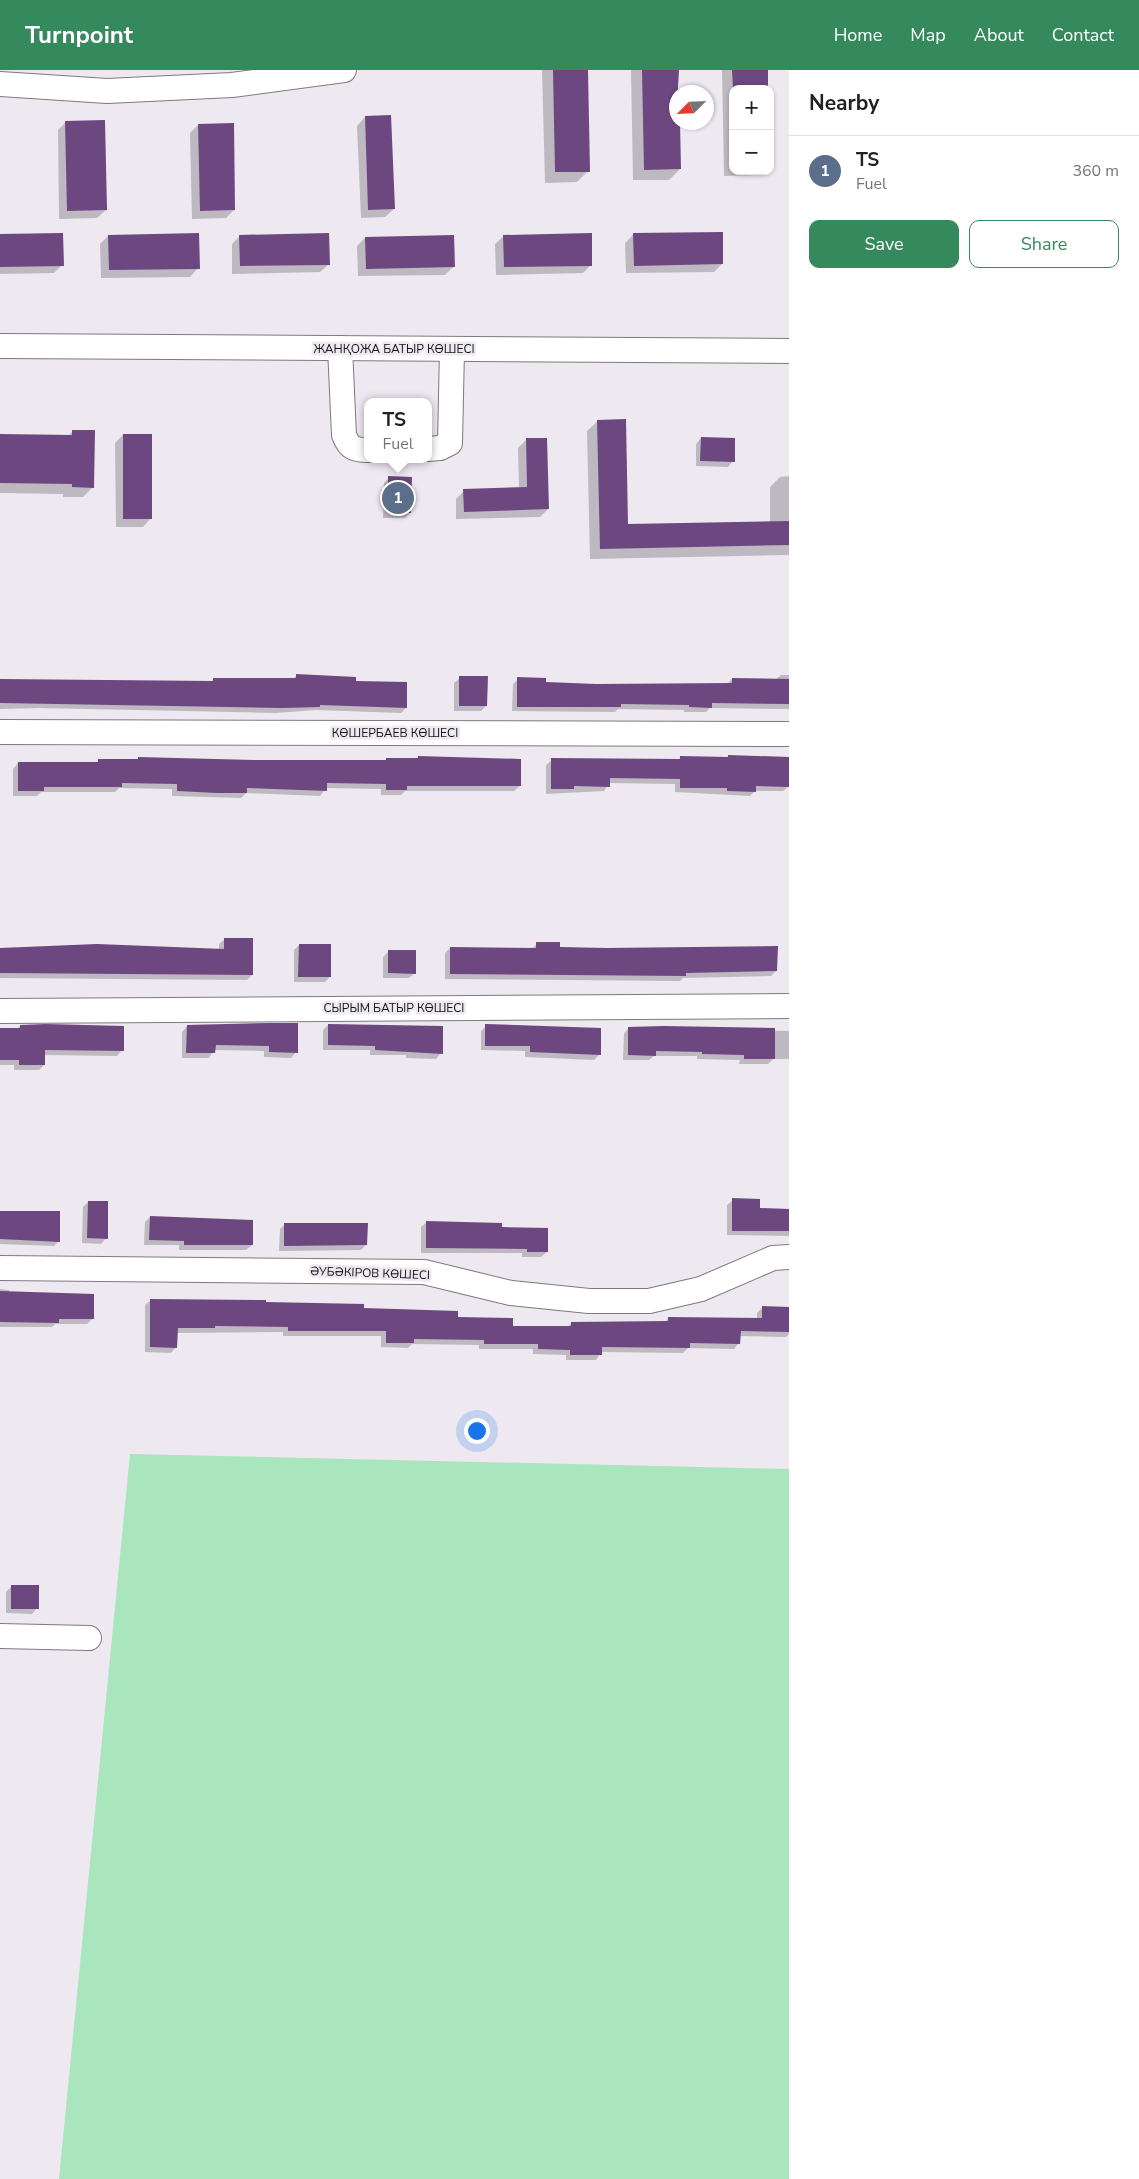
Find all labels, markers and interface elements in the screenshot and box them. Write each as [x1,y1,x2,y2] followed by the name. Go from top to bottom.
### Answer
[25,19,133,51] text: Turnpoint
[834,23,882,47] text: Home
[910,23,946,47] text: Map
[974,23,1024,47] text: About
[1052,23,1114,47] text: Contact
[669,85,714,130] north arrow
[729,85,774,175] map controls
[729,85,774,130] button: +
[809,89,879,117] text: Nearby
[729,130,774,175] button: −
[856,147,879,173] text: TS
[820,160,830,182] text: 1
[1072,160,1119,182] text: 360 m
[856,173,887,195] text: Fuel
[809,220,959,268] button: Save
[969,220,1119,268] button: Share
[313,341,475,357] street label: ЖАНҚОЖА БАТЫР КӨШЕСІ
[364,398,432,463] popup
[383,407,406,433] text: TS
[383,433,413,455] text: Fuel
[382,479,414,517] pin: 1
[332,725,458,741] street label: КӨШЕРБАЕВ КӨШЕСІ
[324,1000,464,1016] street label: СЫРЫМ БАТЫР КӨШЕСІ
[310,1263,430,1283] street label: ӘУБӘКІРОВ КӨШЕСІ
[464,1418,490,1444] your location

